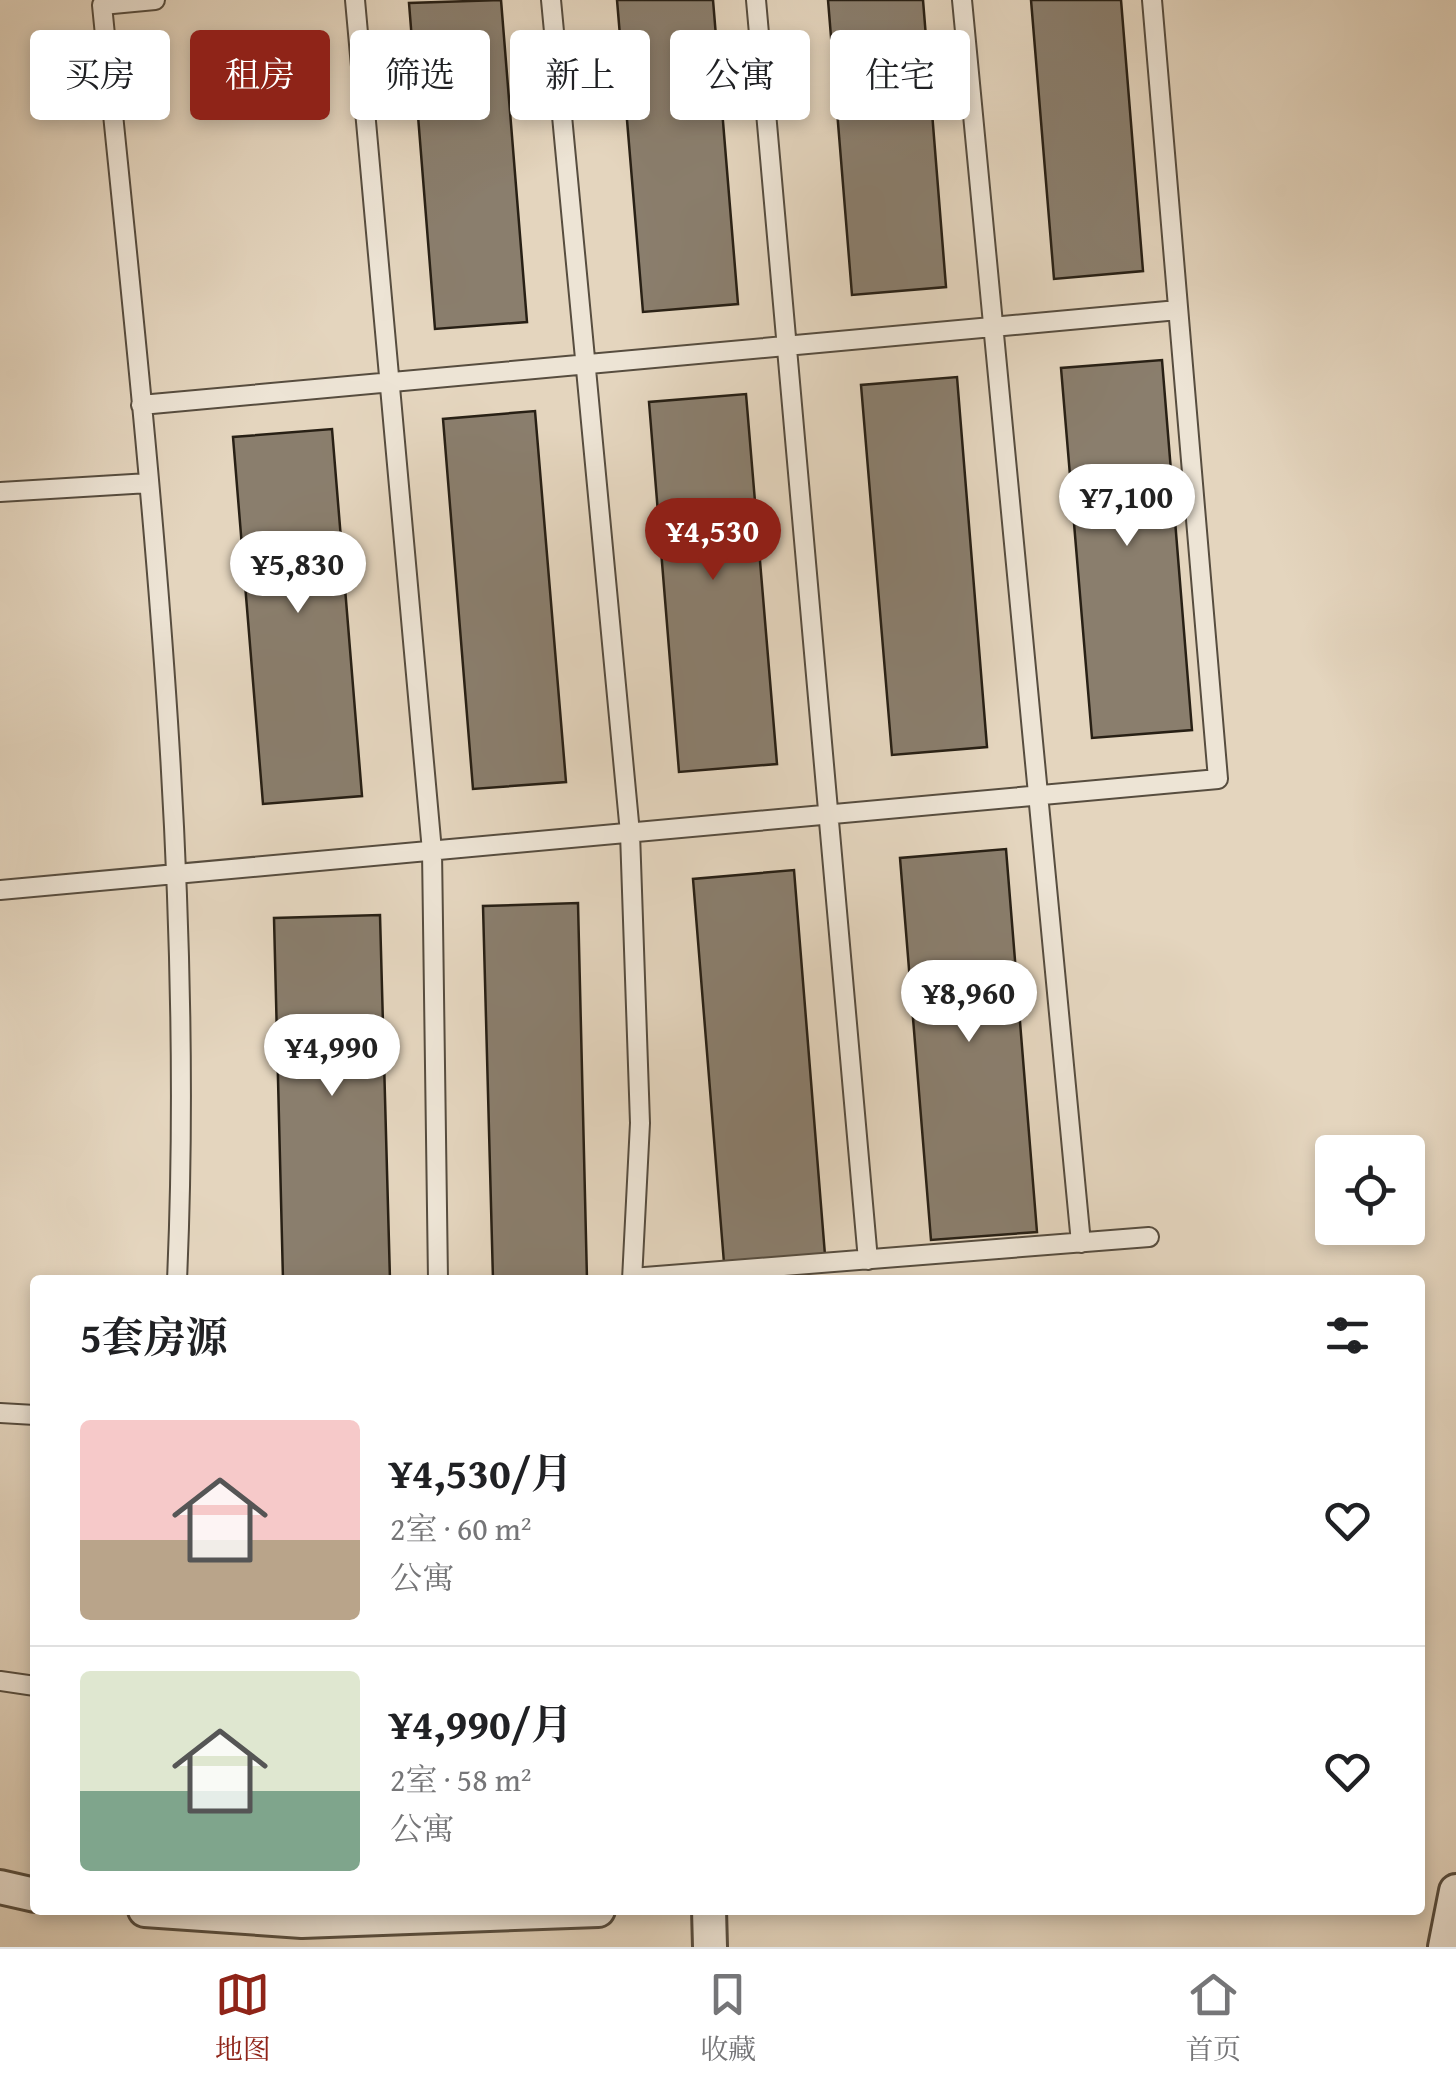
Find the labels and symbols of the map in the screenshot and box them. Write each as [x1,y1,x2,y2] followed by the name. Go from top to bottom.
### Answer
[1046,464,1208,549] pin: ¥7,100
[632,498,794,583] pin: ¥4,530
[217,531,379,616] pin: ¥5,830
[888,960,1050,1045] pin: ¥8,960
[251,1014,413,1099] pin: ¥4,990

